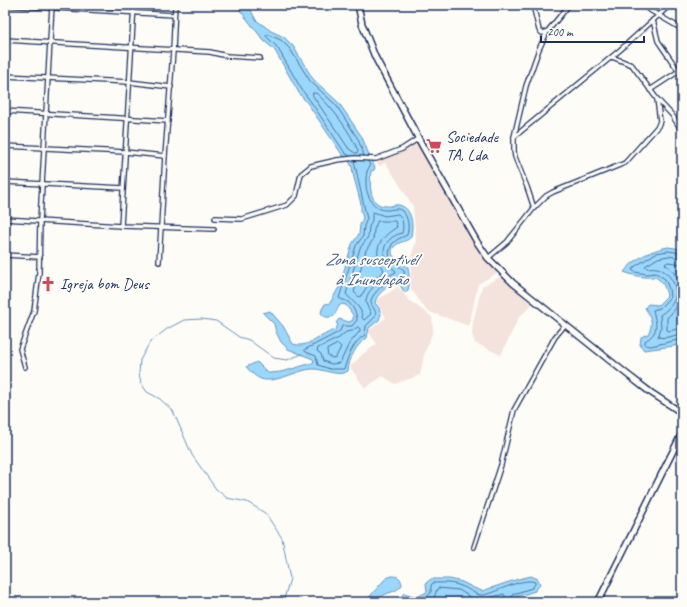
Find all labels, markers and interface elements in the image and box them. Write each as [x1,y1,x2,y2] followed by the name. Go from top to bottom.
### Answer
[541,18,644,44] scale bar
[547,24,574,40] text: 200 m
[446,127,500,165] place label: Sociedade TA, Lda
[425,137,443,155] supermarket icon: Sociedade TA, Lda
[325,249,423,290] water label: Zona susceptivél à Inundação
[60,274,150,294] place label: Igreja bom Deus
[39,275,57,293] church icon: Igreja bom Deus

